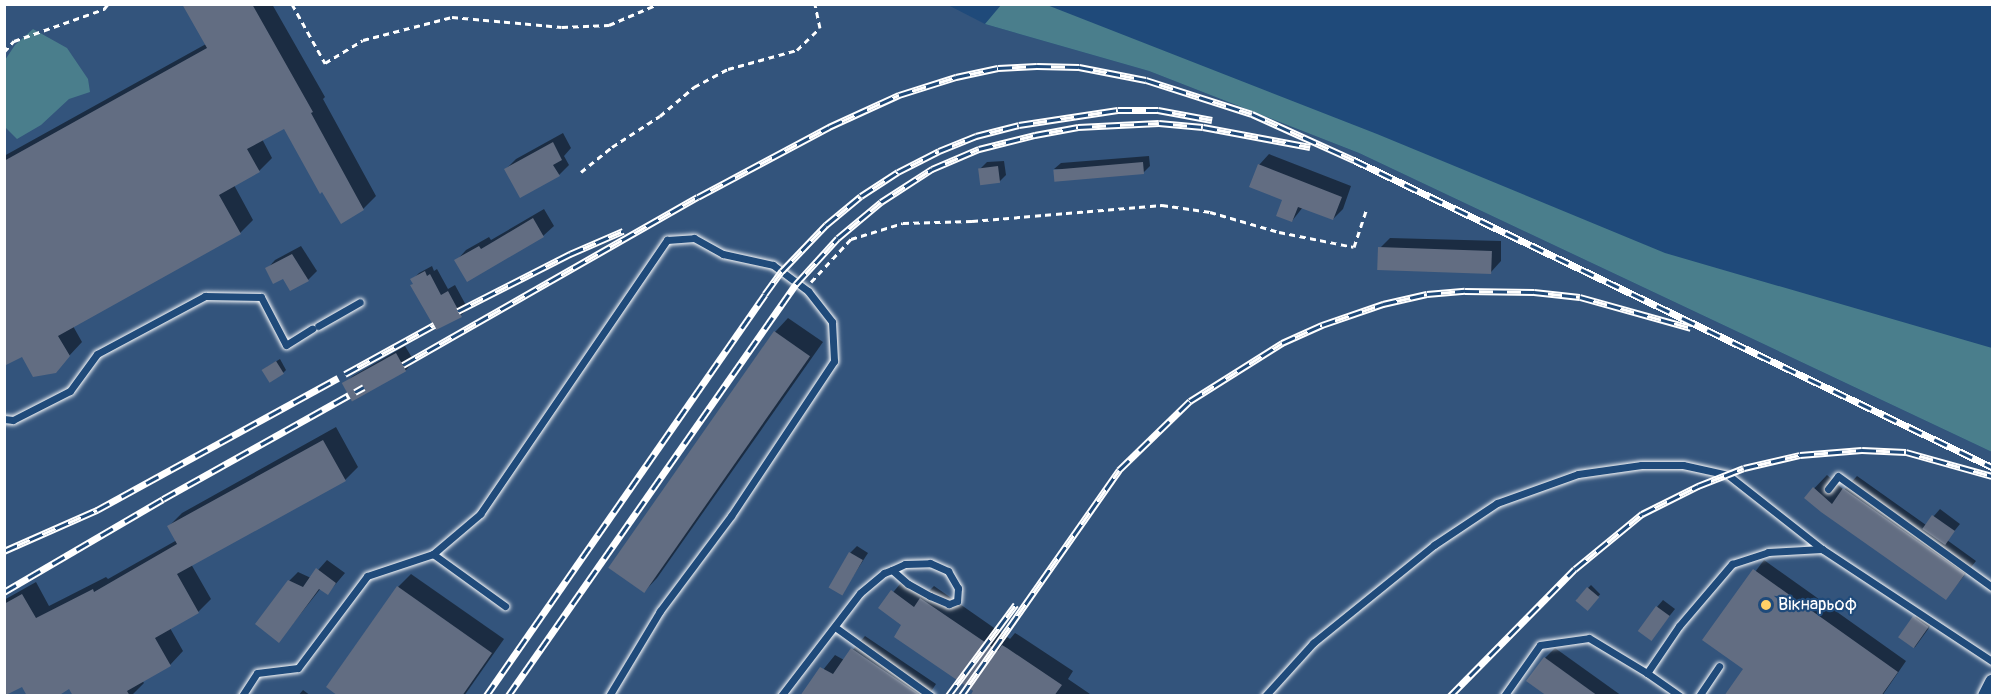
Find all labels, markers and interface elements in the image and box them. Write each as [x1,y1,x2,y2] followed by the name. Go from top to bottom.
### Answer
[1778,594,1857,616] place label: Вікнарьоф
[1759,598,1773,612] marker: Вікнарьоф

